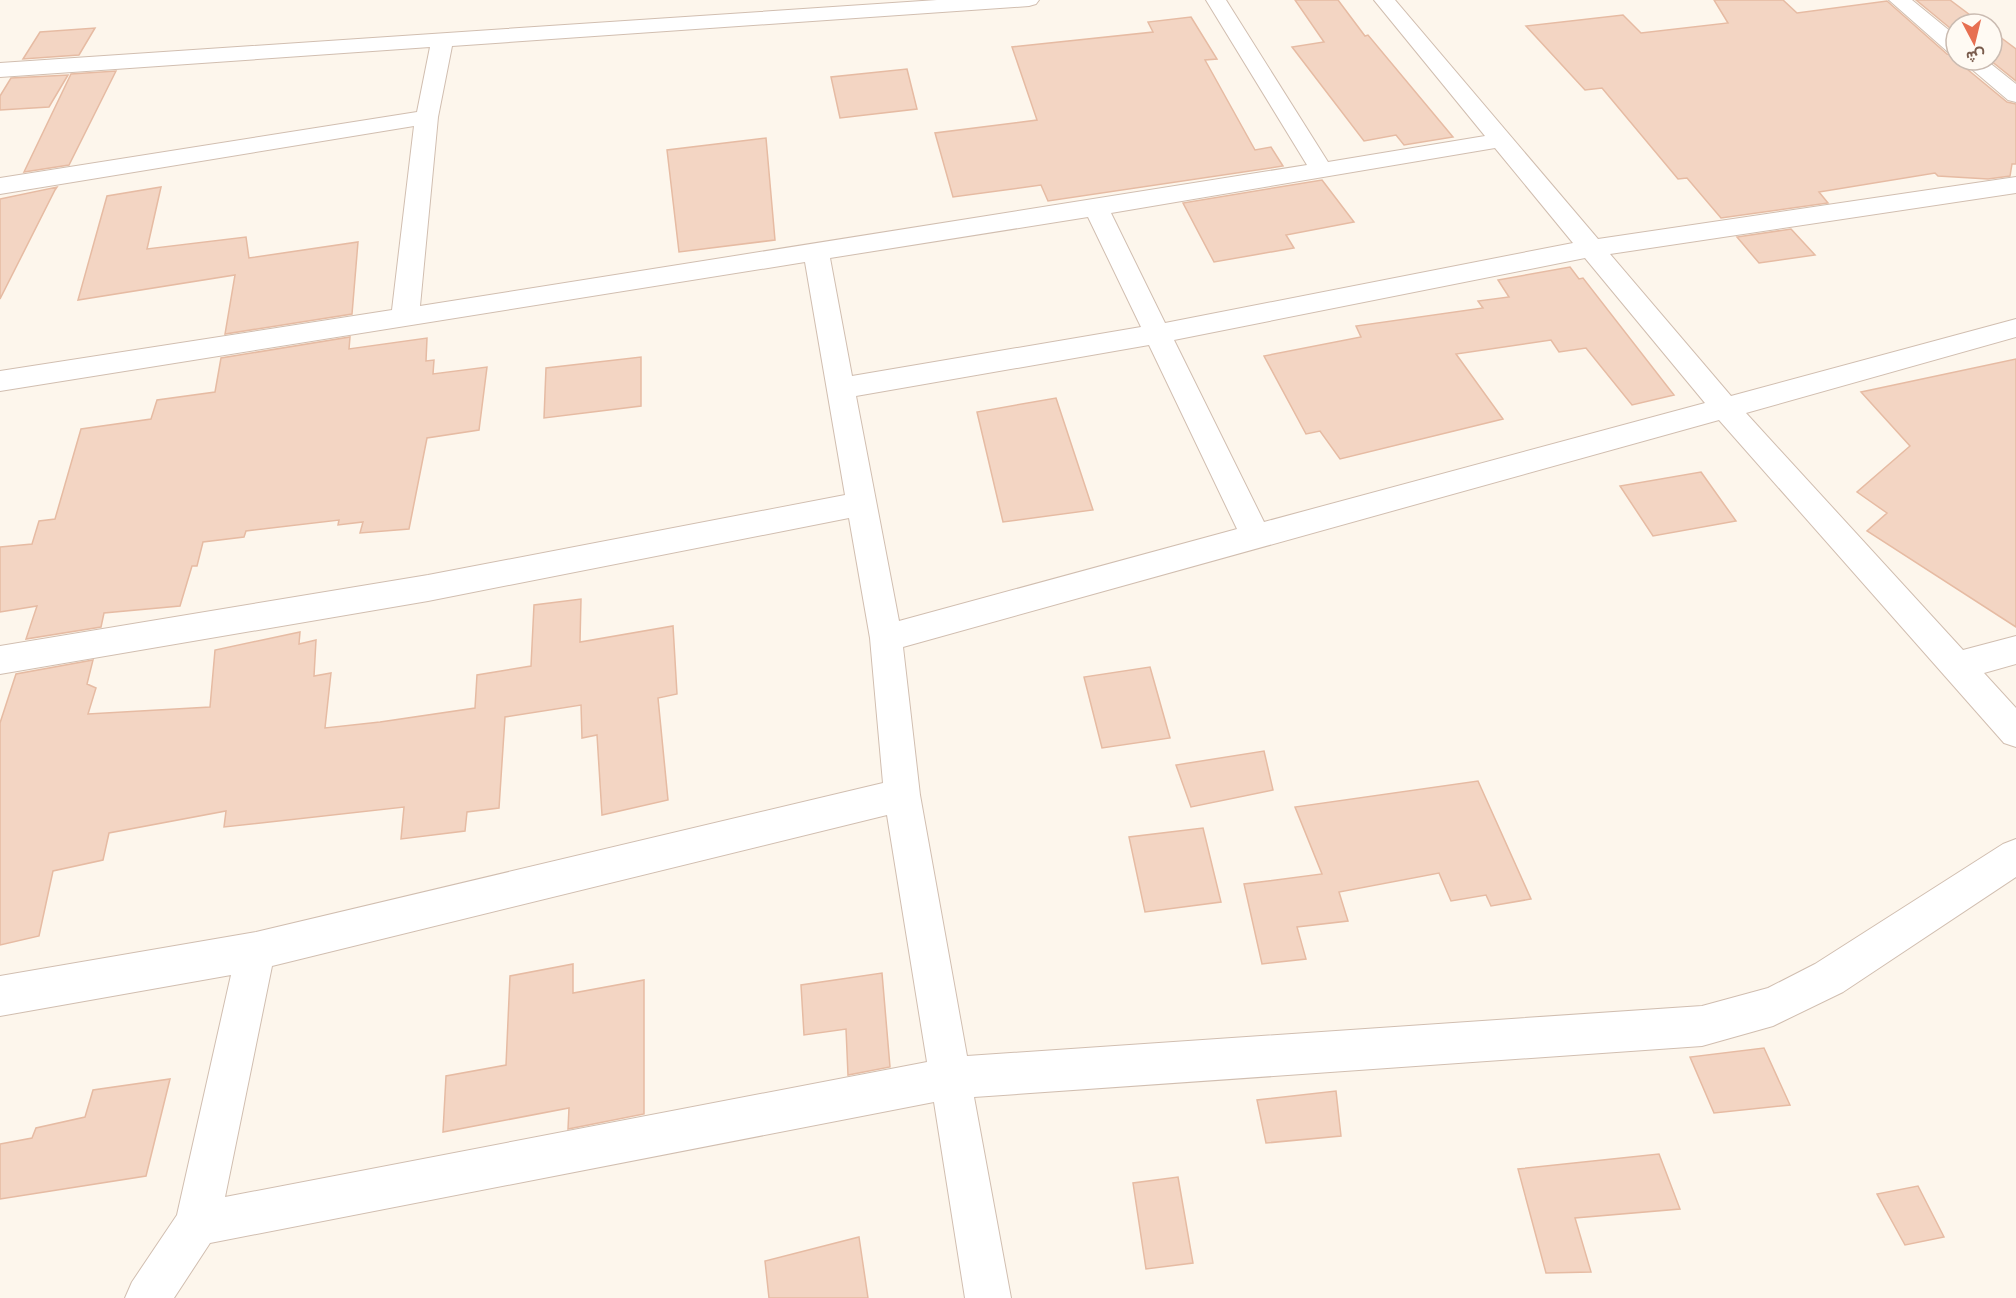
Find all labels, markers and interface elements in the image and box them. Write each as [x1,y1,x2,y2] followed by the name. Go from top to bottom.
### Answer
[1944,12,2004,72] north arrow
[1965,46,1986,67] text: ش

